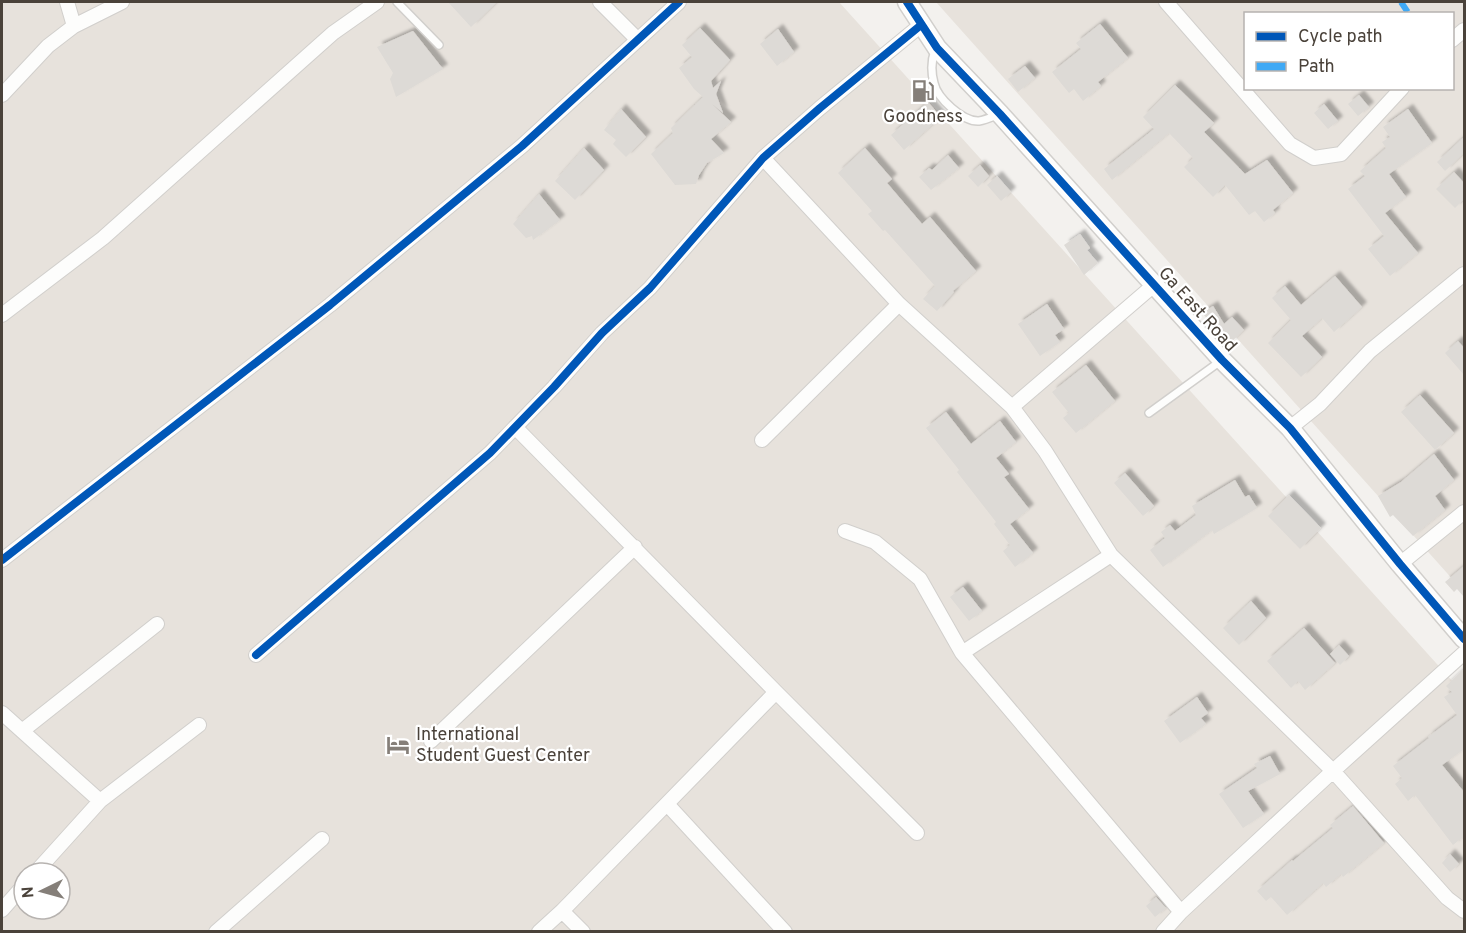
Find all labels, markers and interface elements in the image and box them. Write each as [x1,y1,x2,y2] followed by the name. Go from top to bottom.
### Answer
[1244,12,1454,90] legend
[1298,26,1383,49] text: Cycle path
[1298,56,1335,79] text: Path
[910,78,936,104] fuel station icon: Goodness
[883,106,963,129] place label: Goodness
[1153,262,1241,358] street label: Ga East Road
[416,724,590,768] place label: International Student Guest Center
[385,732,411,758] hotel icon: International Student Guest Center
[12,861,72,921] north arrow
[19,886,40,899] text: N

